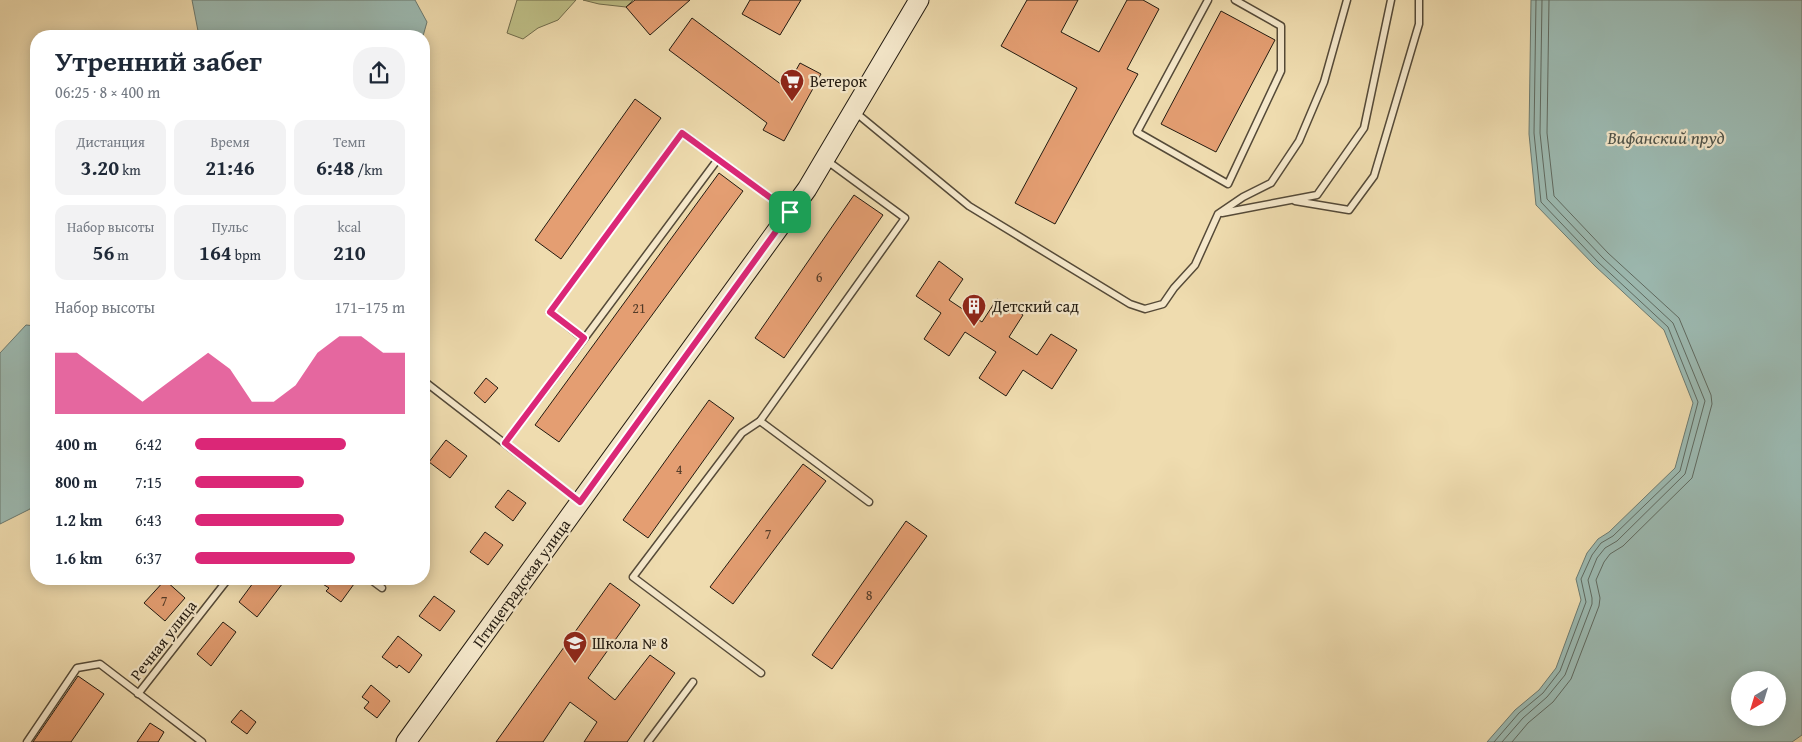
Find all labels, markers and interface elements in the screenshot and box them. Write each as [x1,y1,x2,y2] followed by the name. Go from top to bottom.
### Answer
[55,40,262,81] text: Утренний забег
[353,47,405,99] button: share
[779,68,805,102] supermarket icon: Ветерок
[810,69,868,93] place label: Ветерок
[55,80,160,104] text: 06:25 · 8 × 400 m
[1606,124,1725,151] water label: Вифанский пруд
[76,132,145,152] text: Дистанция
[210,132,250,152] text: Время
[333,132,365,152] text: Темп
[81,152,119,183] text: 3.20
[205,152,255,183] text: 21:46
[316,152,355,183] text: 6:48
[119,160,141,180] text: km
[355,160,383,180] text: /km
[769,191,811,233] pin
[776,198,804,226] icon: arrive
[67,217,154,237] text: Набор высоты
[212,217,248,237] text: Пульс
[337,217,361,237] text: kcal
[93,237,114,268] text: 56
[199,237,232,268] text: 164
[333,237,366,268] text: 210
[114,245,129,265] text: m
[232,245,261,265] text: bpm
[816,267,823,287] house number: 6
[961,293,987,327] building icon: Детский сад
[991,294,1079,318] place label: Детский сад
[55,295,155,319] text: Набор высоты
[335,295,405,319] text: 171–175 m
[632,298,646,318] house number: 21
[55,432,97,456] text: 400 m
[135,432,162,456] text: 6:42
[676,459,683,479] house number: 4
[55,470,97,494] text: 800 m
[135,470,162,494] text: 7:15
[55,508,102,532] text: 1.2 km
[135,508,162,532] text: 6:43
[466,513,576,652] street label: Птицеградская улица
[765,524,772,544] house number: 7
[55,546,102,570] text: 1.6 km
[135,546,162,570] text: 6:37
[866,585,873,605] house number: 8
[161,591,168,611] house number: 7
[124,594,202,685] street label: Речная улица
[562,630,588,664] school or university icon: Школа № 8
[592,631,669,655] place label: Школа № 8
[1731,671,1786,726] north arrow
[1731,671,1786,726] map controls

